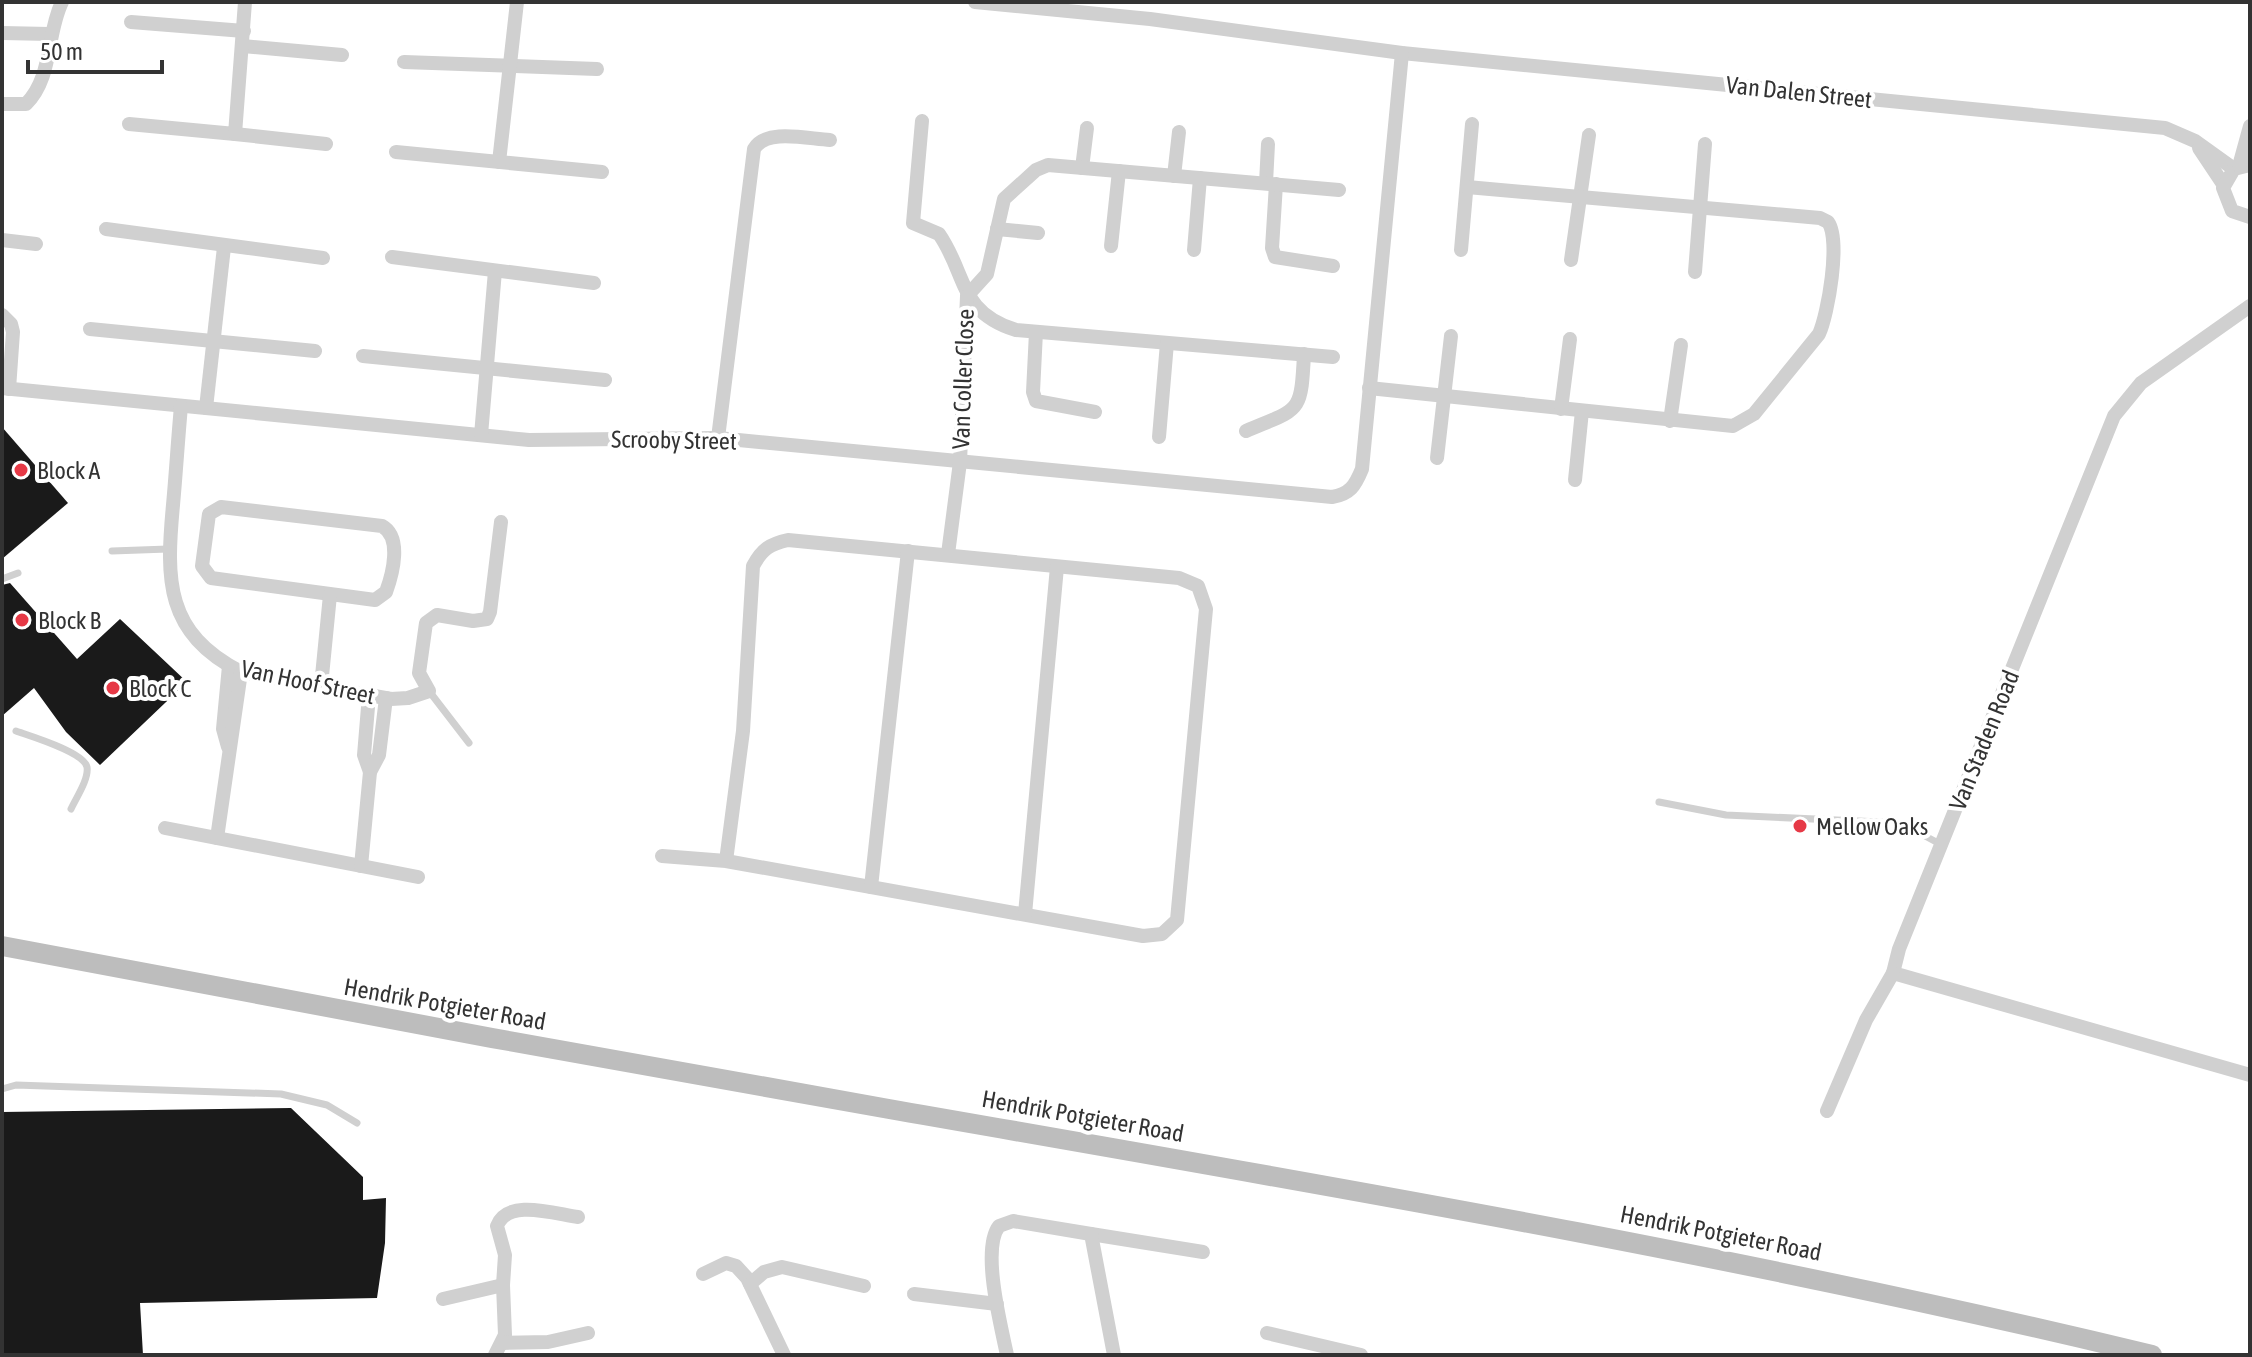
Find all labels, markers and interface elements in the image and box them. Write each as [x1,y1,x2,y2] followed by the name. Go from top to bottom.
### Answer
[28,24,162,74] scale bar
[40,38,83,65] text: 50 m
[1725,71,1873,113] street label: Van Dalen Street
[947,308,979,450] street label: Van Coller Close
[611,425,737,455] street label: Scrooby Street
[37,457,101,484] place label: Block A
[12,461,30,479] marker: Block A
[38,607,102,634] place label: Block B
[13,611,31,629] marker: Block B
[239,655,378,709] street label: Van Hoof Street
[1944,666,2024,814] street label: Van Staden Road
[129,675,192,702] place label: Block C
[104,679,122,697] marker: Block C
[1816,813,1928,840] place label: Mellow Oaks
[1791,817,1809,835] marker: Mellow Oaks
[342,973,548,1035] street label: Hendrik Potgieter Road
[980,1085,1186,1147] street label: Hendrik Potgieter Road
[1618,1200,1824,1266] street label: Hendrik Potgieter Road

